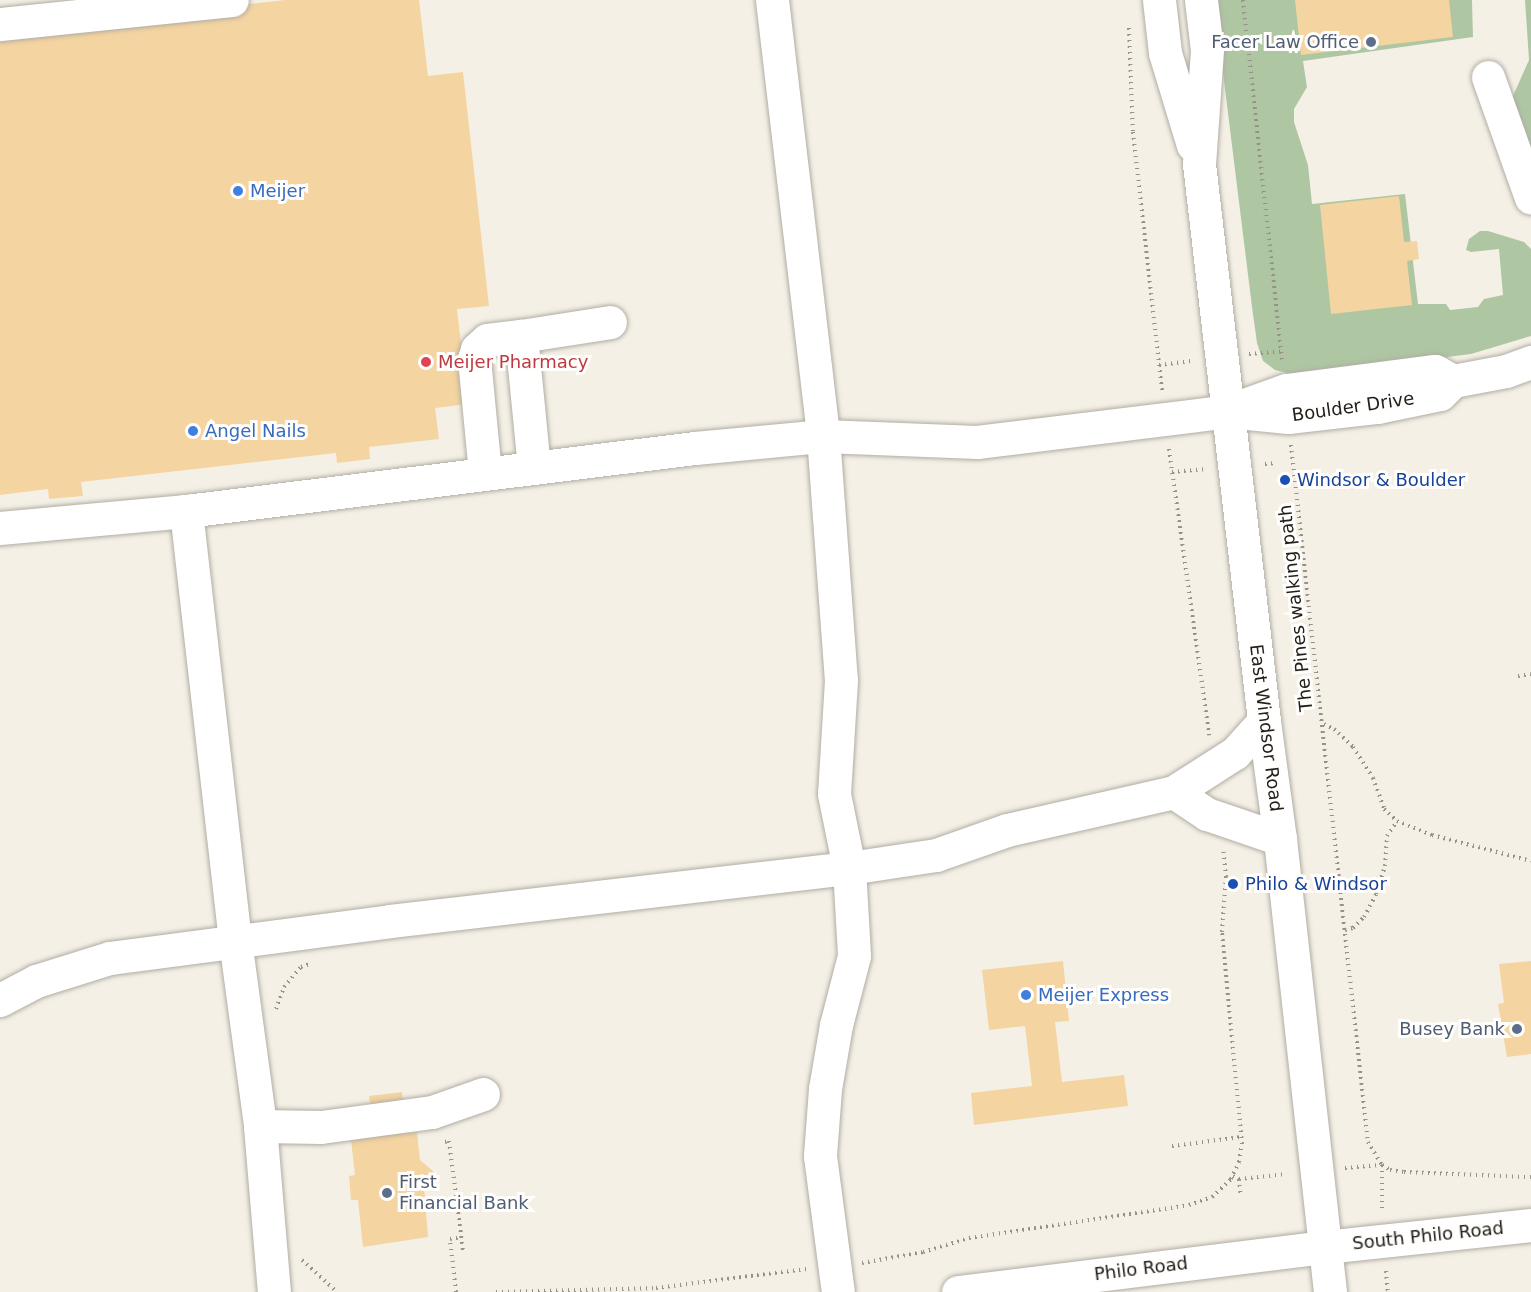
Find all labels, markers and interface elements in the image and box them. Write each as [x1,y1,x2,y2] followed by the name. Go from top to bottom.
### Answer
[1211,31,1359,53] place label: Facer Law Office
[1364,35,1378,49] marker: Facer Law Office
[250,180,305,202] place label: Meijer
[231,184,245,198] marker: Meijer
[438,351,588,373] place label: Meijer Pharmacy
[419,355,433,369] marker: Meijer Pharmacy
[1290,388,1416,426] street label: Boulder Drive
[205,420,306,442] place label: Angel Nails
[186,424,200,438] marker: Angel Nails
[1297,469,1465,491] place label: Windsor & Boulder
[1278,473,1292,487] marker: Windsor & Boulder
[1274,503,1318,713] street label: The Pines walking path
[1245,643,1287,813] street label: East Windsor Road
[1245,873,1387,895] place label: Philo & Windsor
[1226,877,1240,891] marker: Philo & Windsor
[1038,984,1169,1006] place label: Meijer Express
[1019,988,1033,1002] marker: Meijer Express
[1399,1018,1505,1040] place label: Busey Bank
[1510,1022,1524,1036] marker: Busey Bank
[399,1172,529,1214] place label: First Financial Bank
[380,1186,394,1200] marker: First Financial Bank
[1351,1217,1505,1255] street label: South Philo Road
[1093,1253,1189,1285] street label: Philo Road

